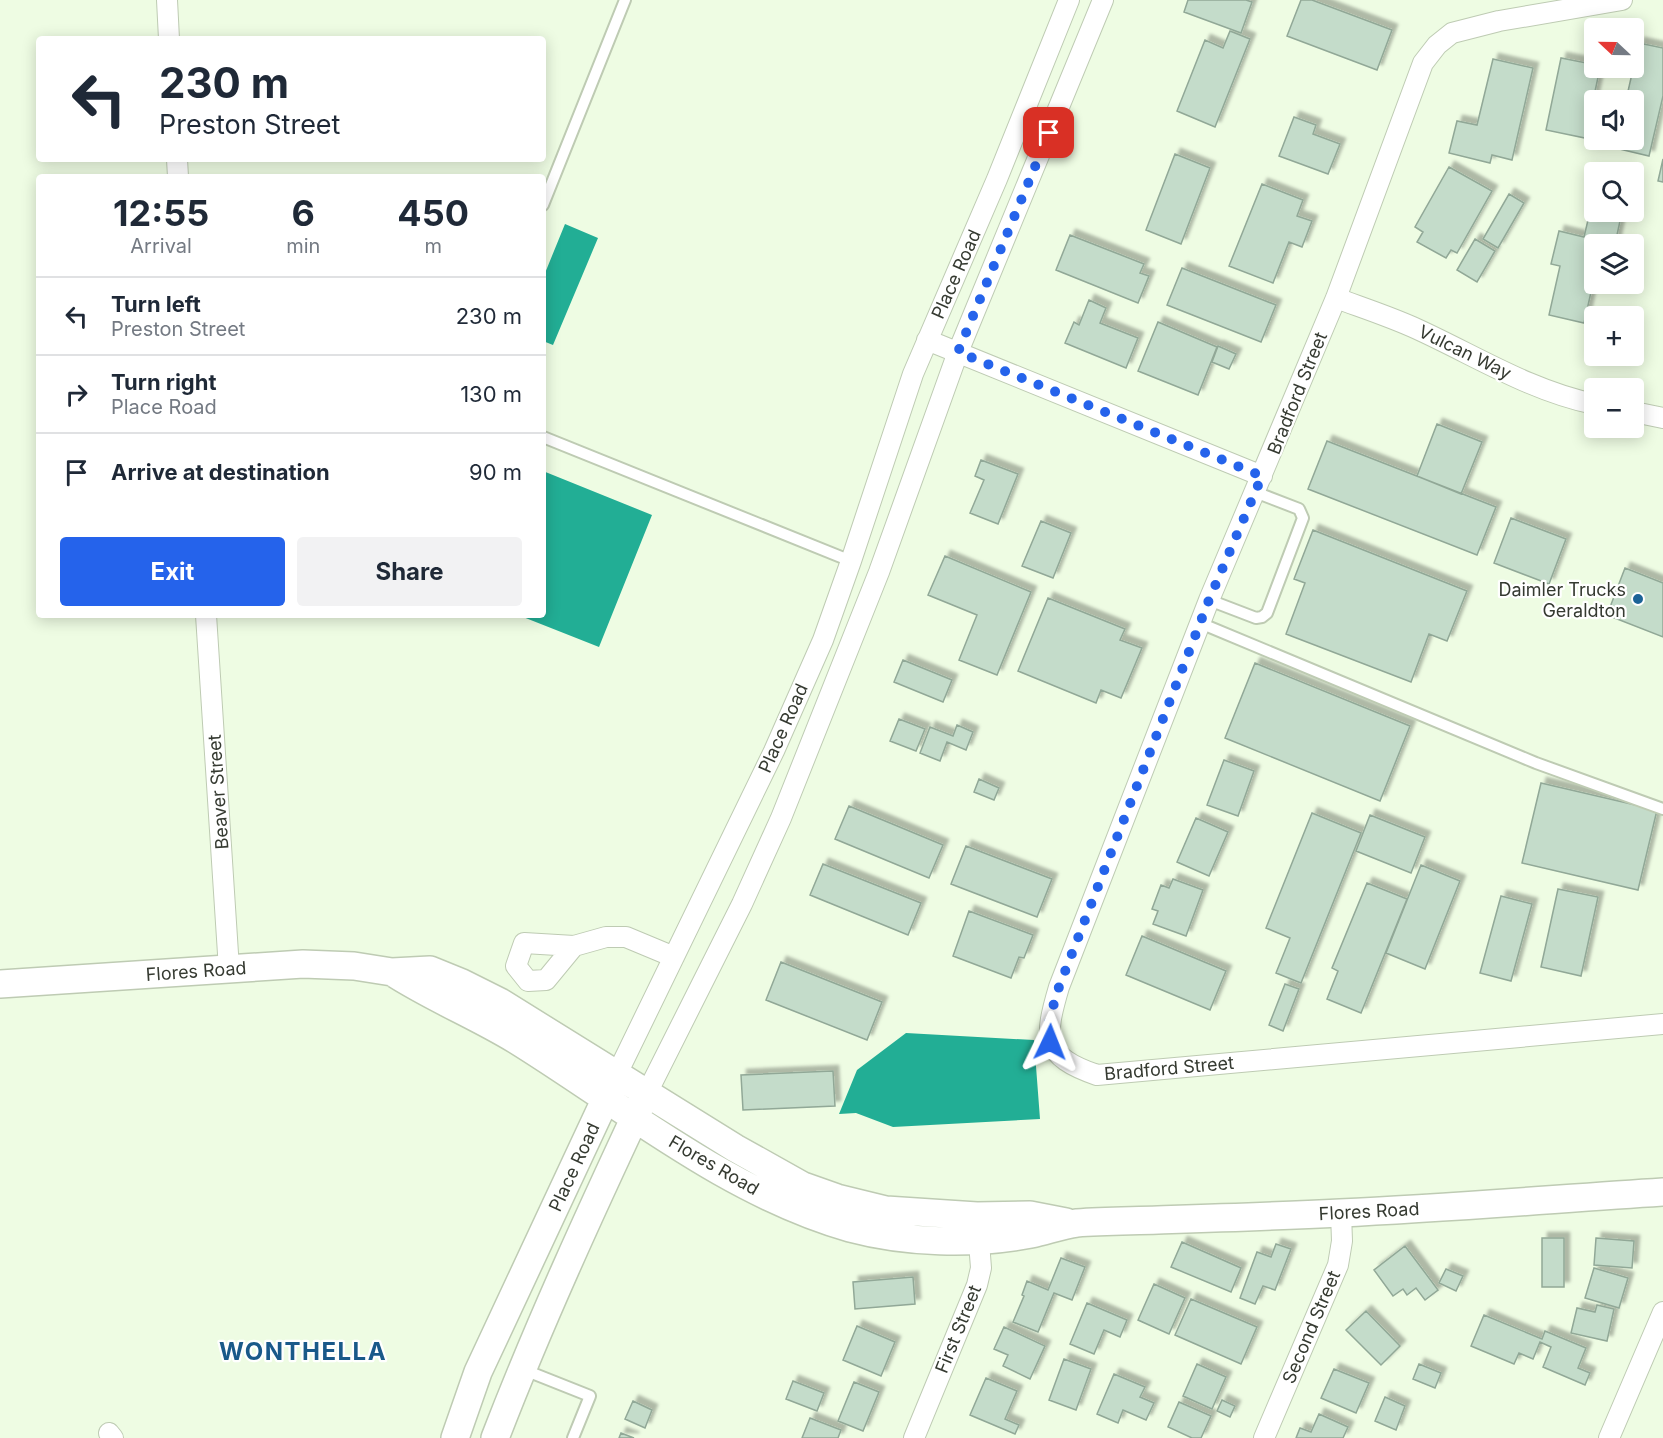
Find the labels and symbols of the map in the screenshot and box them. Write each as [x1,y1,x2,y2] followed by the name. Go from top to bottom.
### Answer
[1584,18,1644,78] north arrow
[1023,107,1074,158] pin
[927,226,985,322] street label: Place Road
[1415,321,1515,383] street label: Vulcan Way
[1263,329,1331,457] street label: Bradford Street
[1498,579,1626,621] place label: Daimler Trucks Geraldton
[1631,592,1645,606] marker: Daimler Trucks Geraldton
[754,680,812,776] street label: Place Road
[204,734,232,850] street label: Beaver Street
[145,957,247,985] street label: Flores Road
[1018,1010,1082,1074] position arrow
[1103,1052,1235,1084] street label: Bradford Street
[544,1119,604,1215] street label: Place Road
[665,1131,763,1199] street label: Flores Road
[1318,1198,1420,1224] street label: Flores Road
[1278,1267,1344,1387] street label: Second Street
[931,1282,985,1376] street label: First Street
[219,1337,387,1366] district label: WONTHELLA

